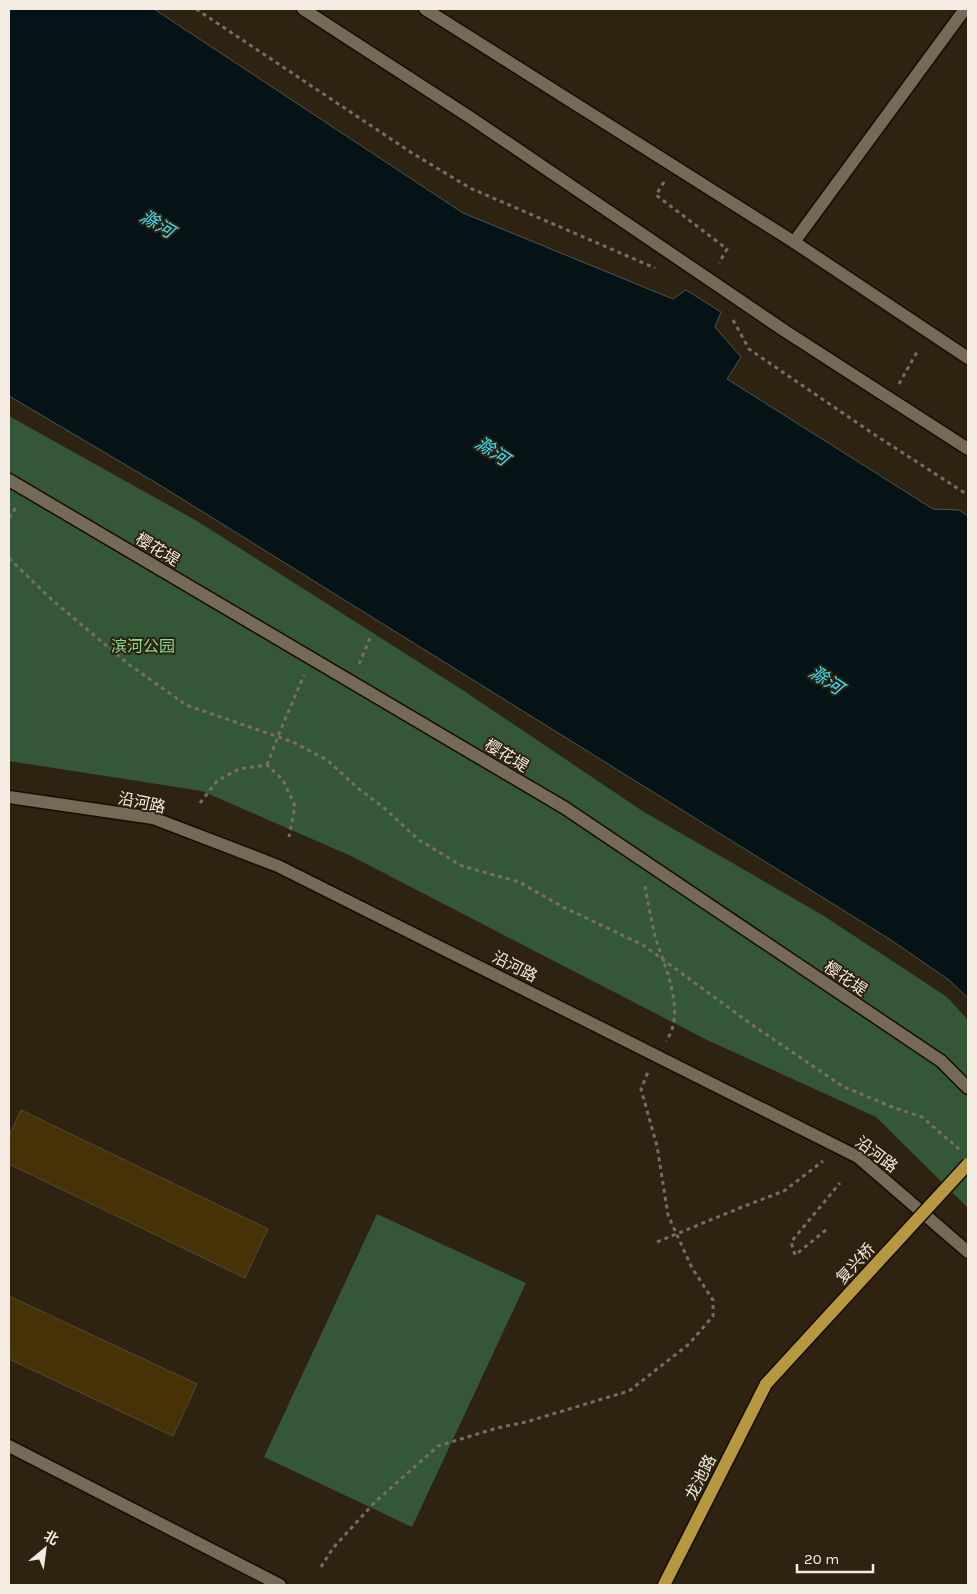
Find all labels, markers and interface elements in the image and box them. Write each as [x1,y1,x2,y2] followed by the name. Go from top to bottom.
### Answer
[136,205,181,244] water label: 滁河
[471,432,516,472] water label: 滁河
[132,529,183,570] street label: 樱花堤
[111,637,175,656] park label: 滨河公园
[805,661,850,701] water label: 滁河
[481,735,532,776] street label: 樱花堤
[116,788,167,817] street label: 沿河路
[489,947,540,986] street label: 沿河路
[821,957,871,1000] street label: 樱花堤
[852,1132,902,1176] street label: 沿河路
[832,1239,879,1287] street label: 复兴桥
[681,1452,720,1503] street label: 龙池路
[20,1524,70,1574] north arrow
[41,1527,61,1549] text: 北
[797,1542,873,1574] scale bar
[804,1550,839,1568] text: 20 m

